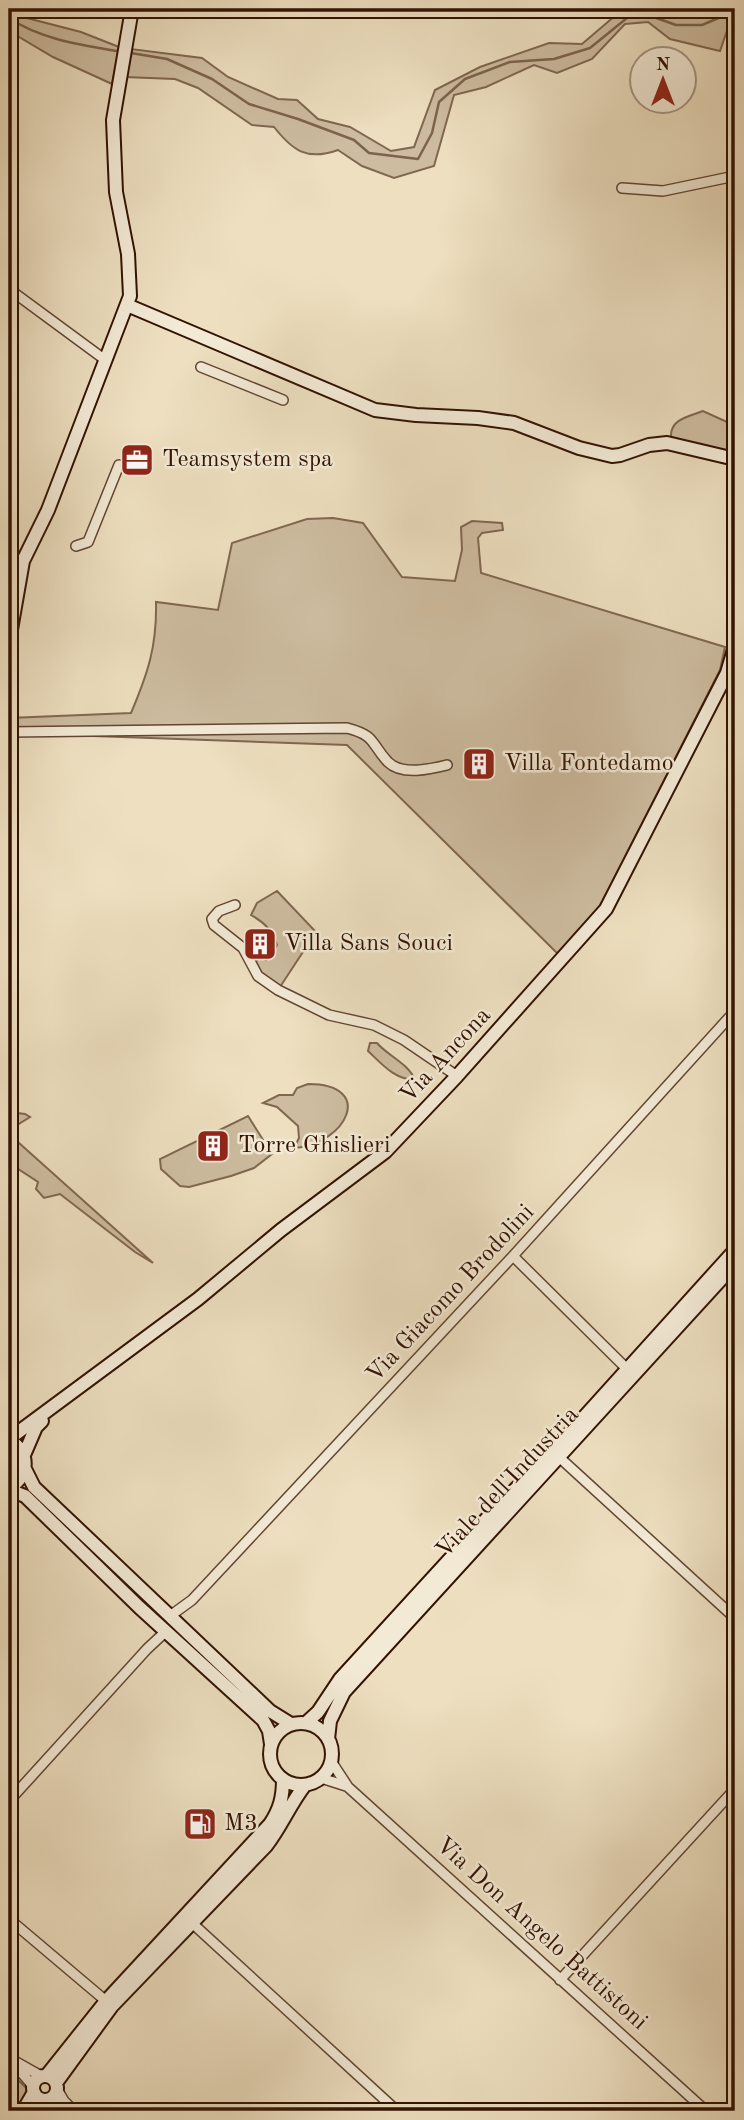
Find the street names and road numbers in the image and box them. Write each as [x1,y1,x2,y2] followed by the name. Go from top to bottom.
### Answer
[396,1003,496,1108] street label: Via Ancona
[363,1200,539,1388] street label: Via Giacomo Brodolini
[432,1403,584,1563] street label: Viale dell'Industria
[431,1833,651,2035] street label: Via Don Angelo Battistoni

